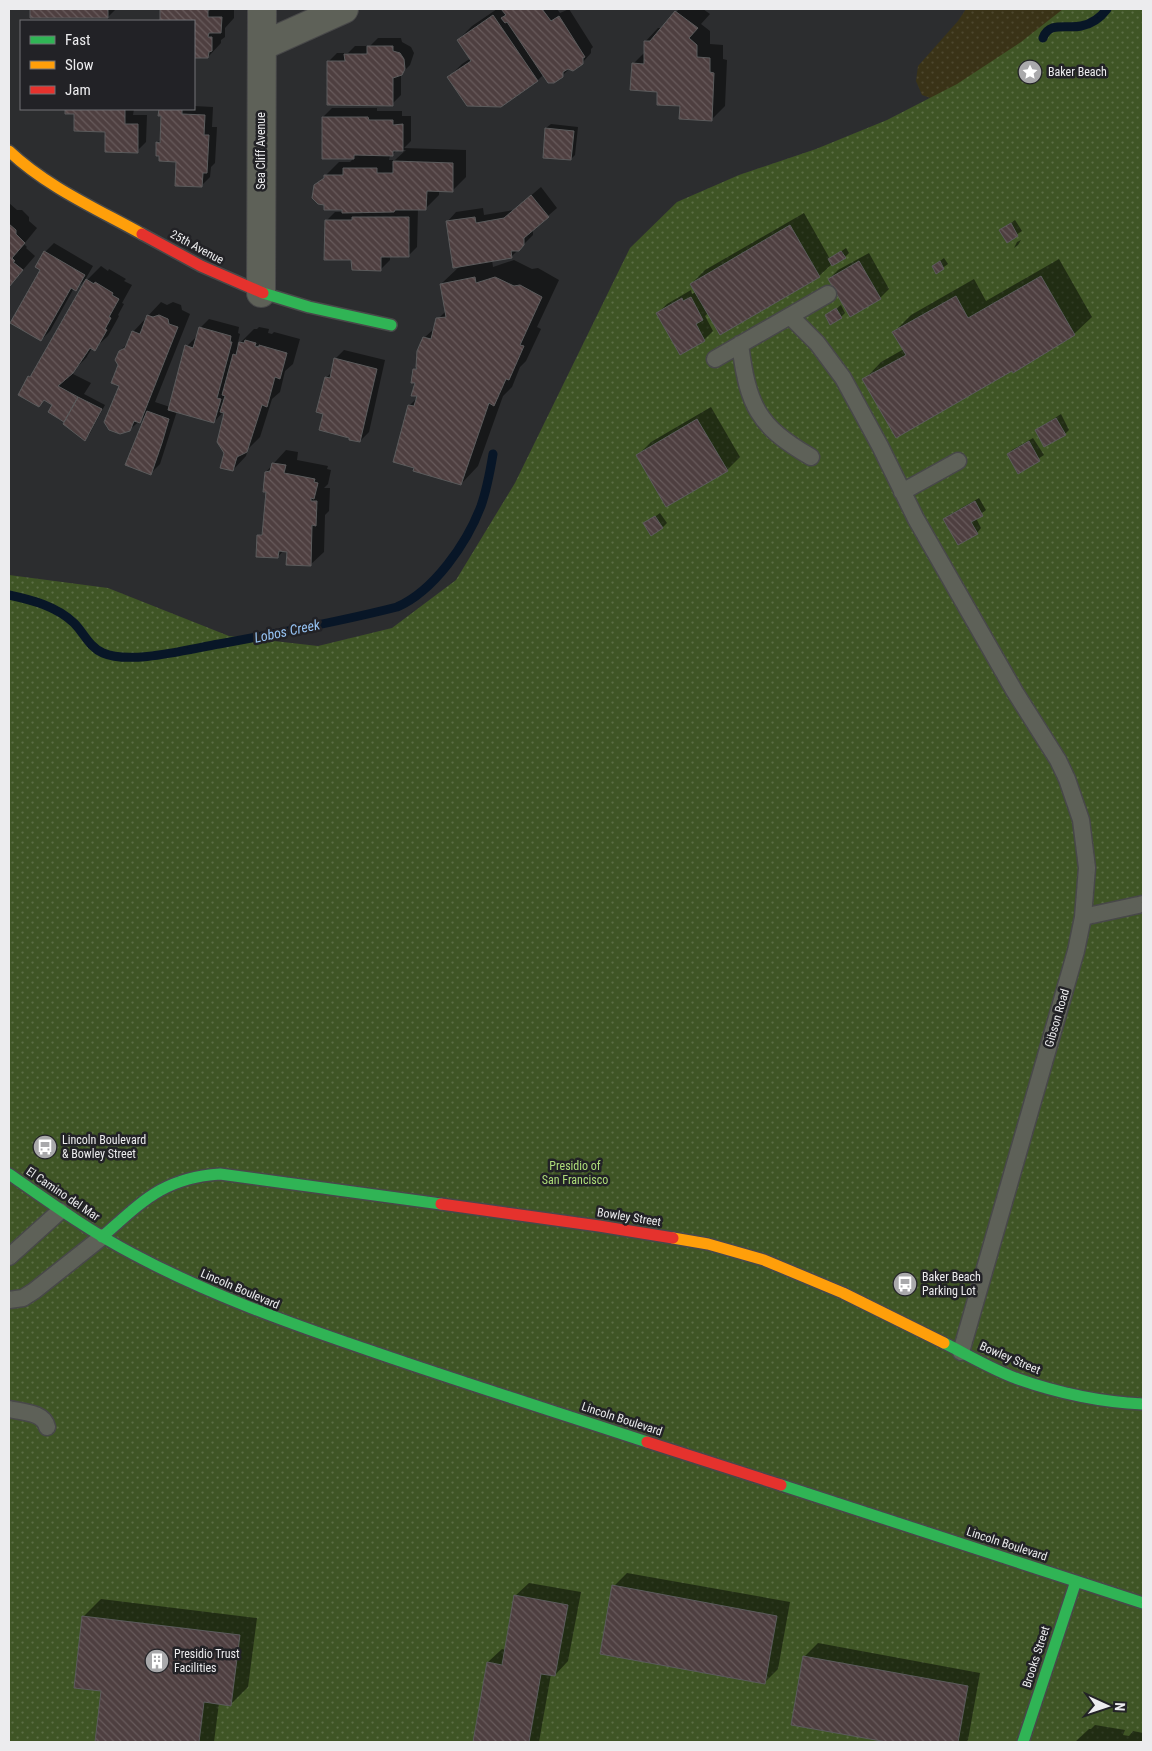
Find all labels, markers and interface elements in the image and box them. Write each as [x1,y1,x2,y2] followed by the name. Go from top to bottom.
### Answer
[20,20,195,110] legend
[65,31,90,49] text: Fast
[65,56,94,74] text: Slow
[1017,59,1043,85] place icon: Baker Beach
[1048,65,1107,79] place label: Baker Beach
[65,81,91,99] text: Jam
[254,112,268,190] street label: Sea Cliff Avenue
[168,227,226,267] street label: 25th Avenue
[253,616,322,646] water label: Lobos Creek
[1042,987,1072,1049] street label: Gibson Road
[62,1133,146,1161] place label: Lincoln Boulevard & Bowley Street
[32,1134,58,1160] bus stop icon: Lincoln Boulevard & Bowley Street
[542,1159,608,1187] park label: Presidio of San Francisco
[23,1164,103,1224] street label: El Camino del Mar
[596,1205,662,1229] street label: Bowley Street
[199,1266,281,1312] street label: Lincoln Boulevard
[922,1270,981,1298] place label: Baker Beach Parking Lot
[892,1271,918,1297] bus stop icon: Baker Beach Parking Lot
[978,1339,1043,1377] street label: Bowley Street
[580,1399,664,1439] street label: Lincoln Boulevard
[965,1524,1049,1564] street label: Lincoln Boulevard
[1019,1624,1053,1690] street label: Brooks Street
[174,1647,240,1675] place label: Presidio Trust Facilities
[144,1648,170,1674] building icon: Presidio Trust Facilities
[1082,1681,1132,1731] north arrow
[1112,1702,1128,1711] text: N

